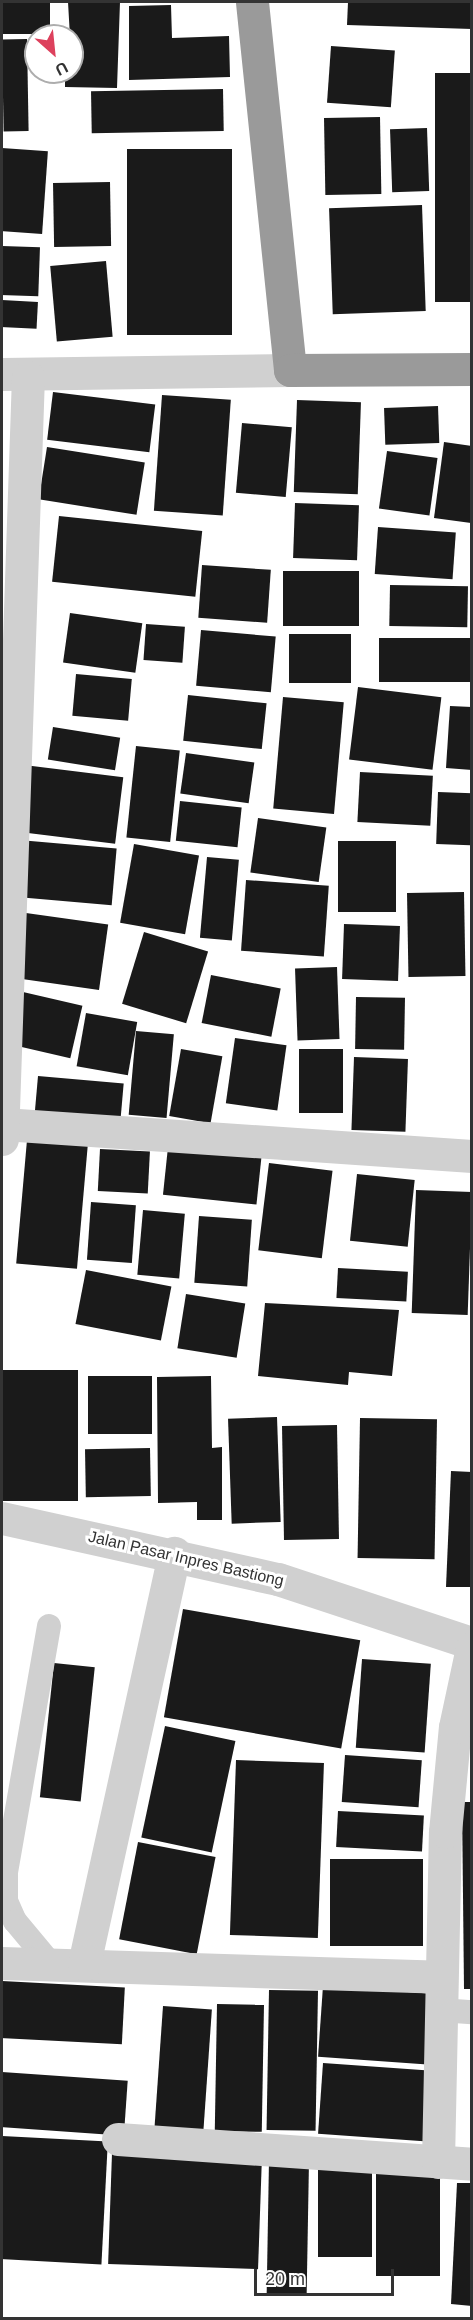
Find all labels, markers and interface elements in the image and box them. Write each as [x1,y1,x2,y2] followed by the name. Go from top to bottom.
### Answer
[24,24,84,84] north arrow
[52,59,71,79] text: U
[86,1527,286,1591] street label: Jalan Pasar Inpres Bastiong
[257,2257,396,2295] scale bar
[265,2269,305,2289] text: 20 m

